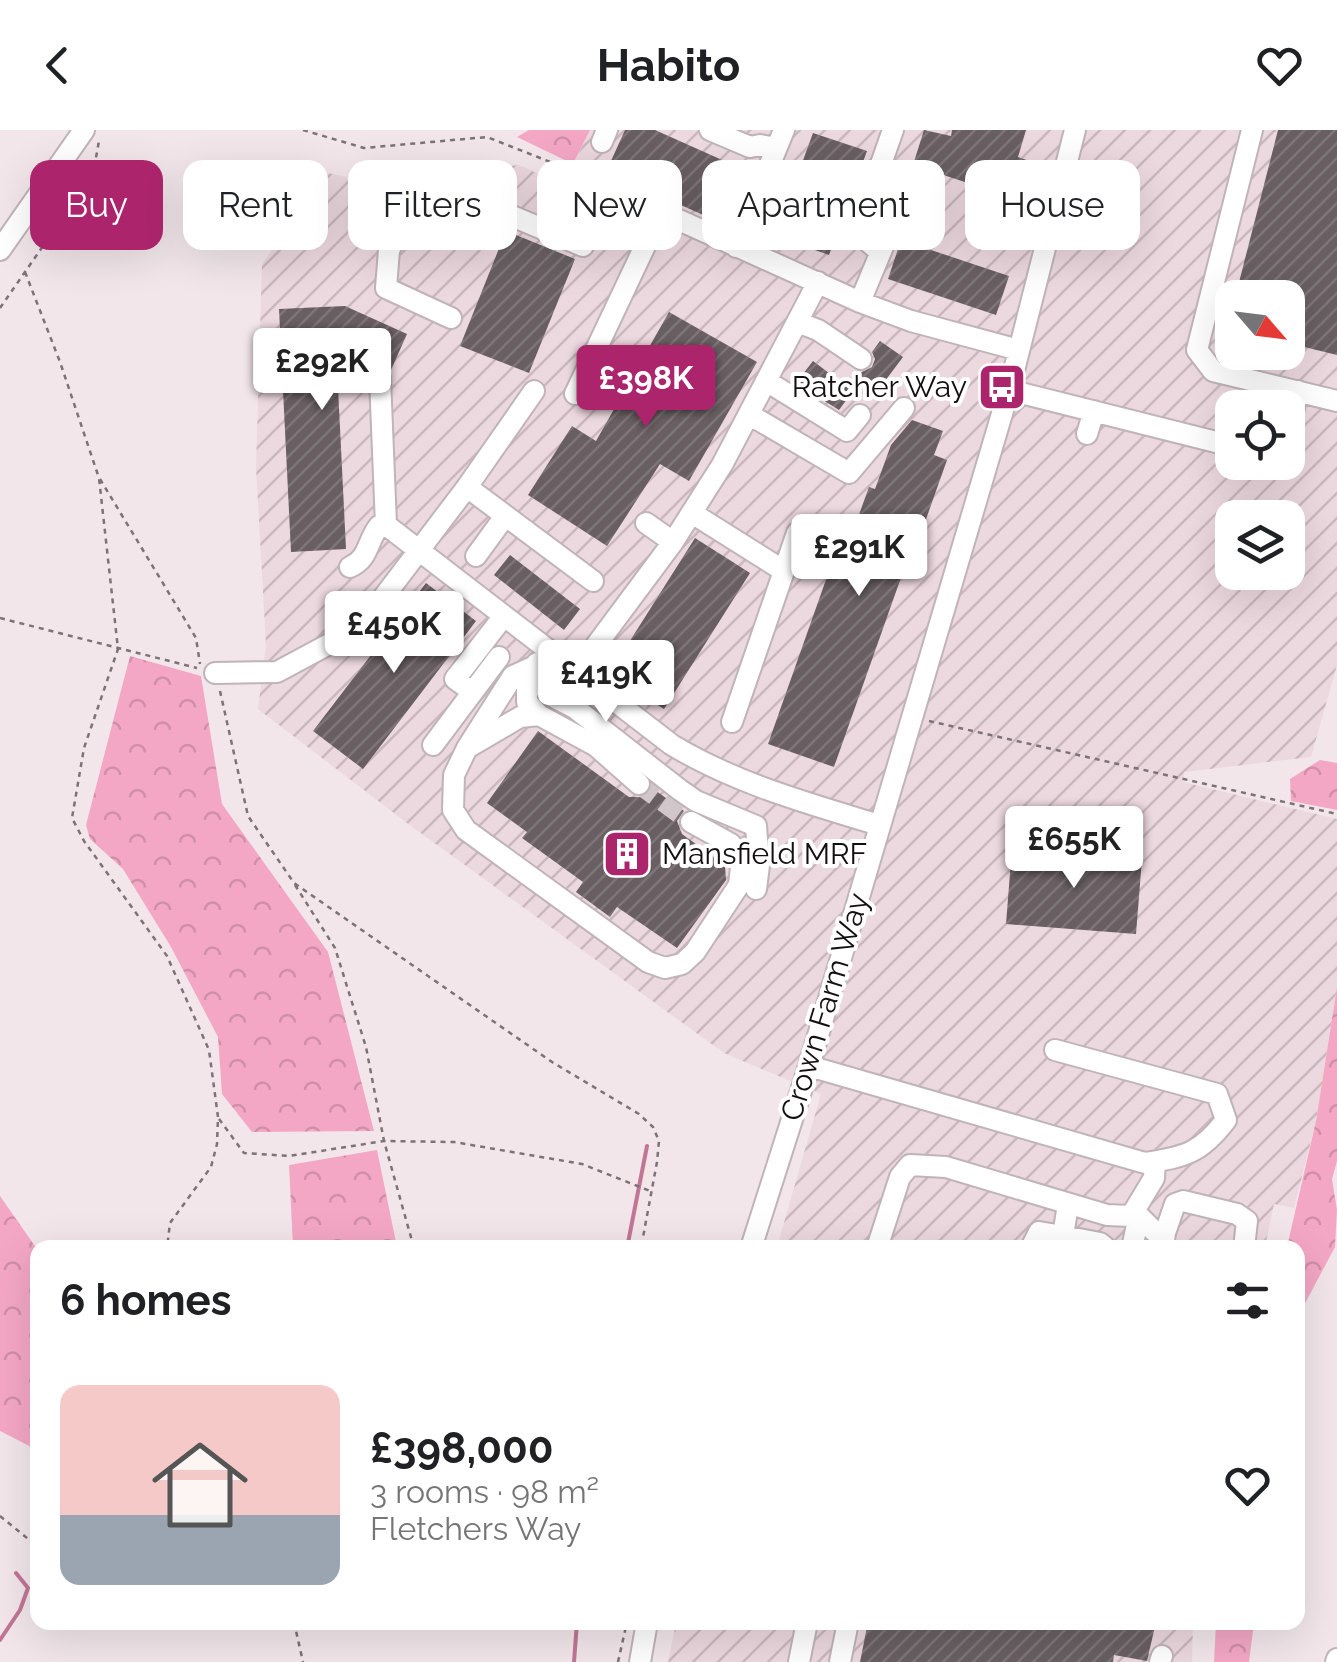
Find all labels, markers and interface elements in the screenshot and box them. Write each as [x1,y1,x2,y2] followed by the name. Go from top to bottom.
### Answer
[30,38,85,93] icon: back
[1252,38,1307,93] icon: heart
[597,39,740,92] text: Habito
[30,160,163,250] chip: Buy
[183,160,328,250] chip: Rent
[348,160,517,250] chip: Filters
[537,160,682,250] chip: New
[702,160,945,250] chip: Apartment
[965,160,1140,250] chip: House
[1215,280,1305,370] north arrow
[1215,280,1305,590] map controls
[252,328,392,413] pin: £292K
[275,342,369,379] text: £292K
[576,345,716,430] pin: £398K
[599,359,693,396] text: £398K
[976,361,1028,413] bus stop icon: Ratcher Way
[792,369,967,404] place label: Ratcher Way
[1215,390,1305,480] button: locate
[1215,500,1305,590] button: layers
[789,514,929,599] pin: £291K
[813,528,905,565] text: £291K
[324,591,464,676] pin: £450K
[347,605,441,642] text: £450K
[536,640,676,725] pin: £419K
[560,654,652,691] text: £419K
[1004,806,1144,891] pin: £655K
[1027,820,1121,857] text: £655K
[601,828,653,880] building icon: Mansfield MRF
[662,836,867,871] place label: Mansfield MRF
[773,889,876,1125] street label: Crown Farm Way
[1220,1273,1275,1328] icon: filters
[60,1276,231,1325] text: 6 homes
[370,1424,554,1473] text: £398,000
[140,1425,260,1545] icon: home
[1220,1458,1275,1513] icon: heart
[370,1473,599,1510] text: 3 rooms · 98 m²
[370,1510,581,1547] text: Fletchers Way

